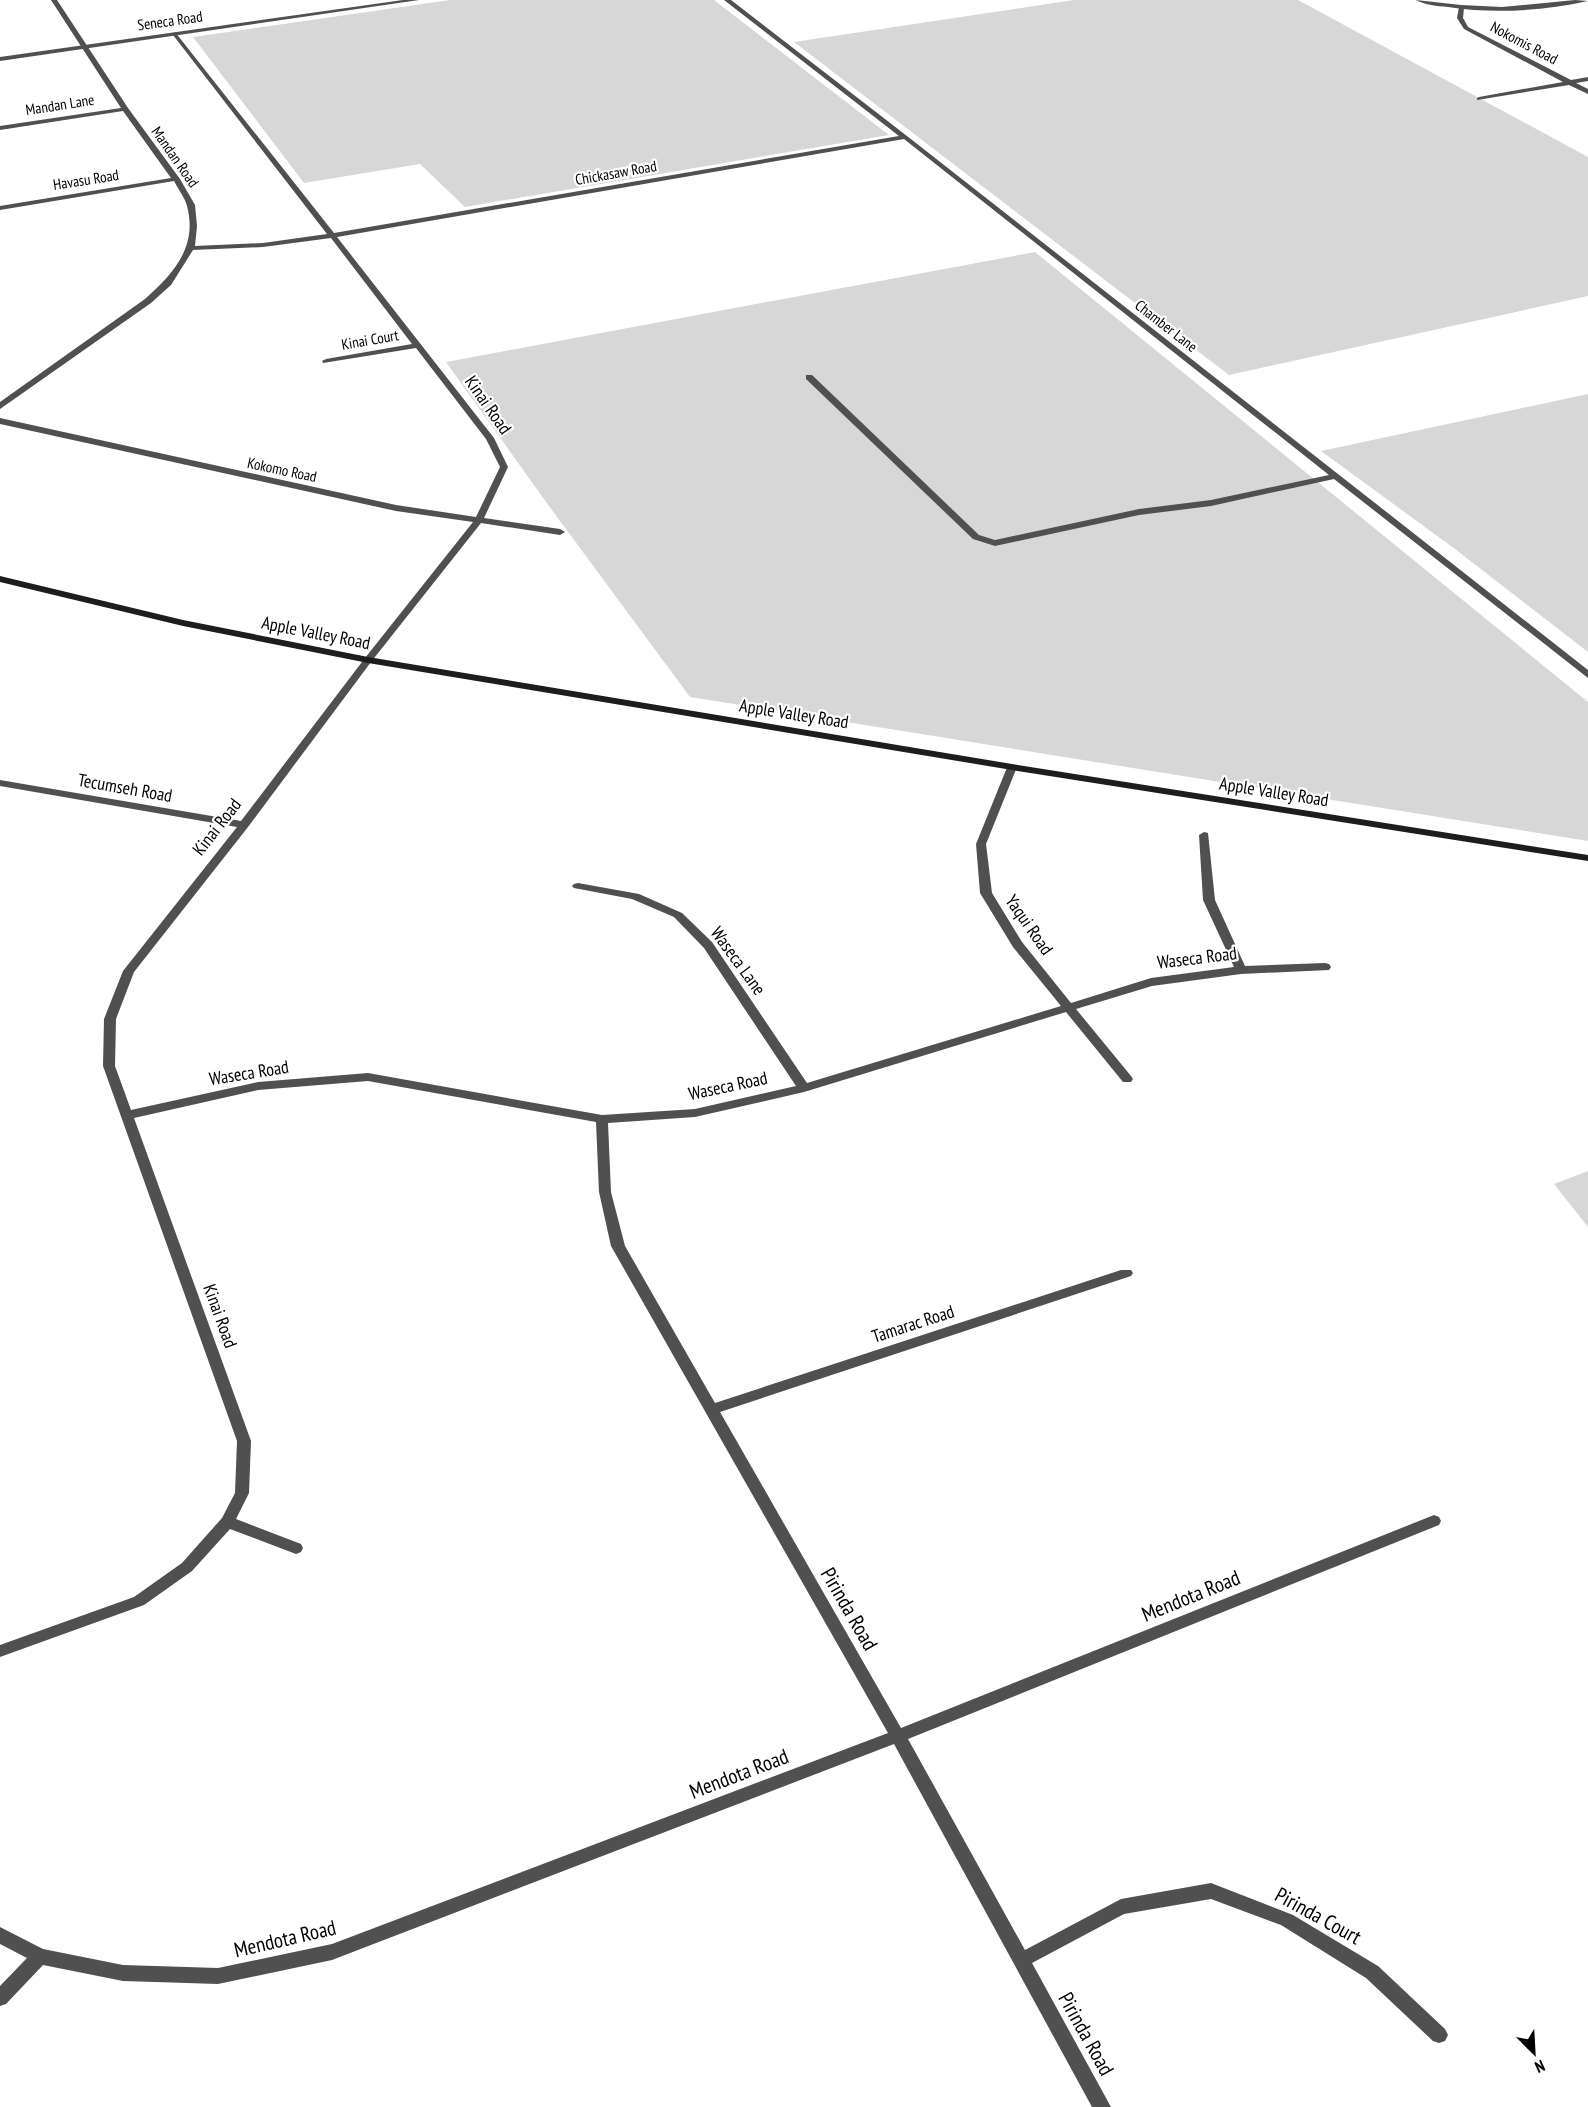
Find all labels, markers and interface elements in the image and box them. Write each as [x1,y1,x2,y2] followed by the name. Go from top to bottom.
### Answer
[136,7,204,34] street label: Seneca Road
[1487,17,1561,68] street label: Nokomis Road
[24,90,96,119] street label: Mandan Lane
[148,123,203,191] street label: Mandan Road
[574,156,658,189] street label: Chickasaw Road
[52,165,120,194] street label: Havasu Road
[1131,295,1201,356] street label: Chamber Lane
[340,325,400,354] street label: Kinai Court
[460,371,517,438] street label: Kinai Road
[246,453,319,486] street label: Kokomo Road
[260,611,372,654] street label: Apple Valley Road
[738,694,850,733] street label: Apple Valley Road
[76,768,174,807] street label: Tecumseh Road
[1218,772,1330,811] street label: Apple Valley Road
[187,793,246,860] street label: Kinai Road
[1000,890,1058,959] street label: Yaqui Road
[706,922,771,1000] street label: Waseca Lane
[1156,941,1238,974] street label: Waseca Road
[208,1055,290,1090] street label: Waseca Road
[686,1066,770,1105] street label: Waseca Road
[198,1281,243,1351] street label: Kinai Road
[869,1299,957,1348] street label: Tamarac Road
[815,1562,884,1655] street label: Pirinda Road
[1138,1564,1244,1628] street label: Mendota Road
[685,1742,792,1805] street label: Mendota Road
[1270,1881,1366,1950] street label: Pirinda Court
[231,1914,339,1963] street label: Mendota Road
[1052,1987,1120,2080] street label: Pirinda Road
[1504,2023,1564,2083] north arrow
[1532,2056,1548,2078] text: N

